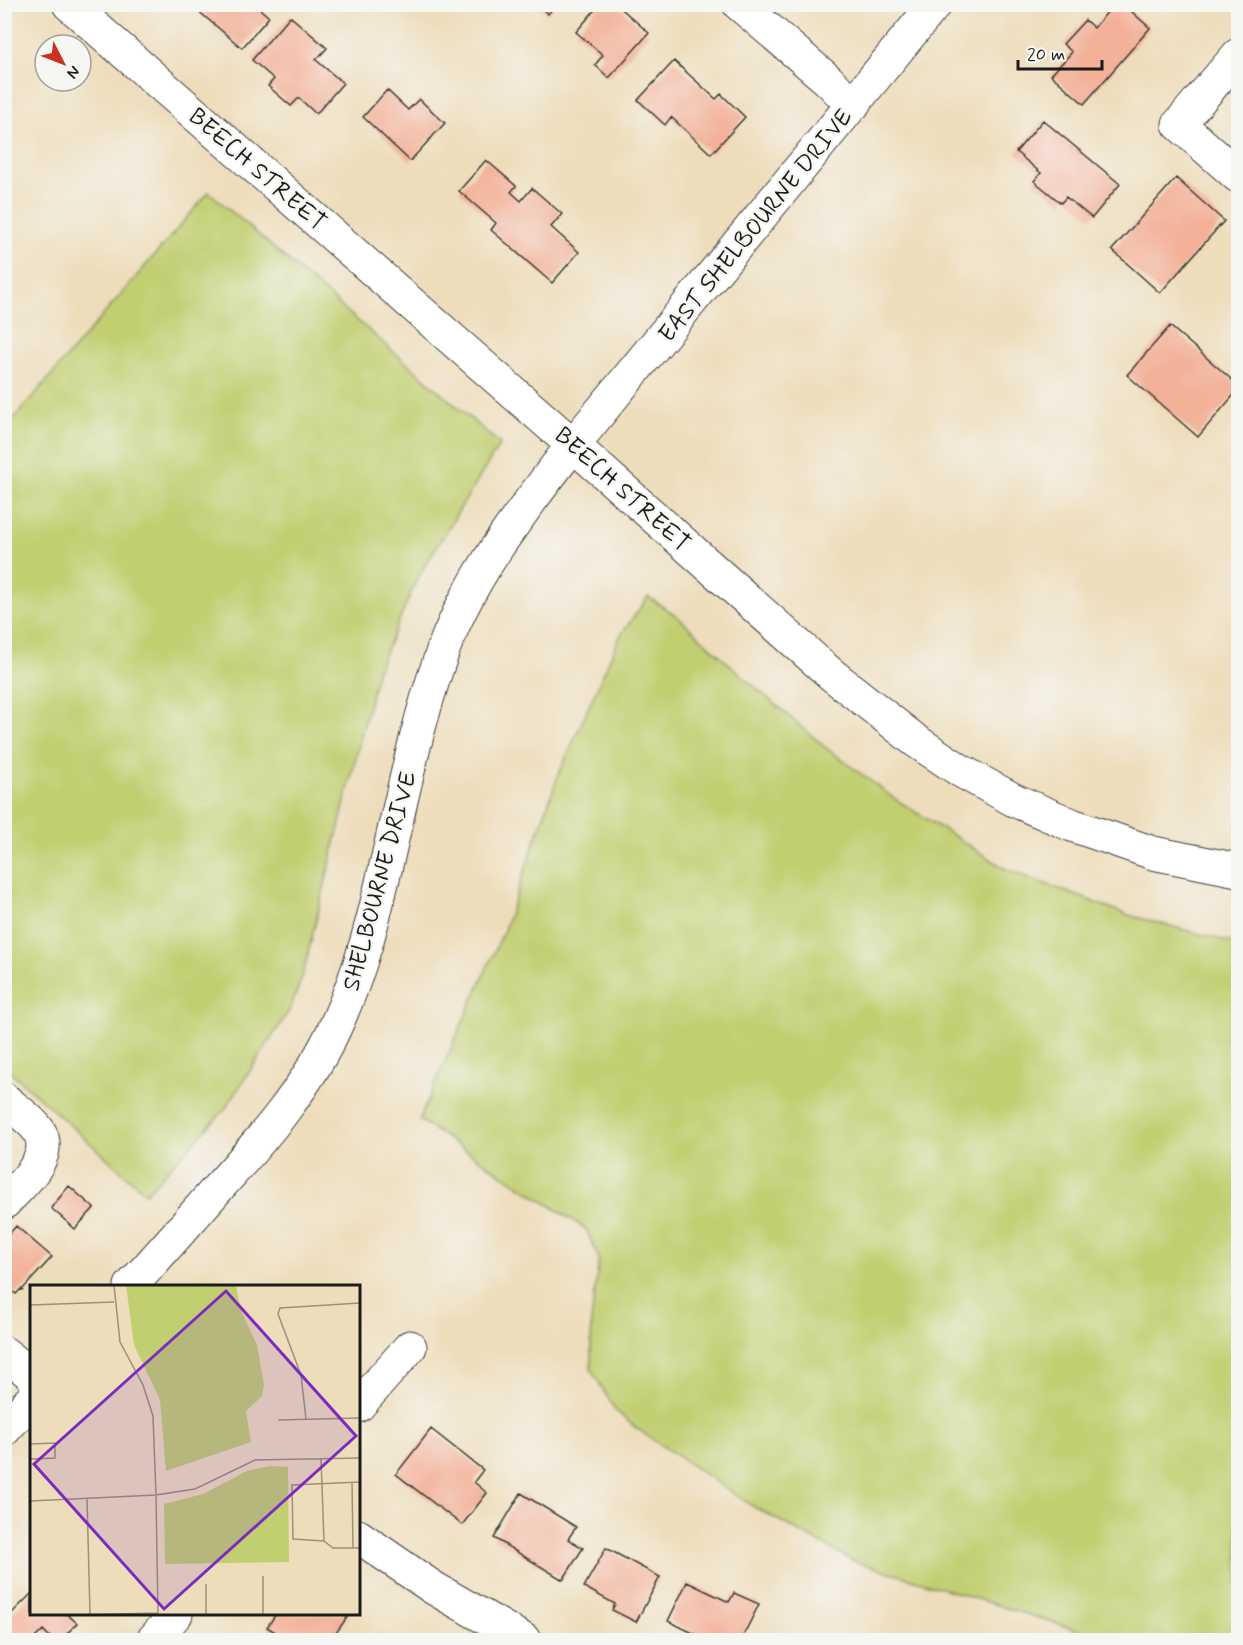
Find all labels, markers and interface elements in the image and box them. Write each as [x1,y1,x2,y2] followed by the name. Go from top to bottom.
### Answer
[33,33,93,93] north arrow
[1018,33,1102,71] scale bar
[1027,43,1065,67] text: 20 m
[62,61,84,83] text: N
[182,102,332,239] street label: BEECH STREET
[652,103,860,349] street label: EAST SHELBOURNE DRIVE
[547,421,697,559] street label: BEECH STREET
[336,768,425,994] street label: SHELBOURNE DRIVE
[30,1285,360,1615] inset map

